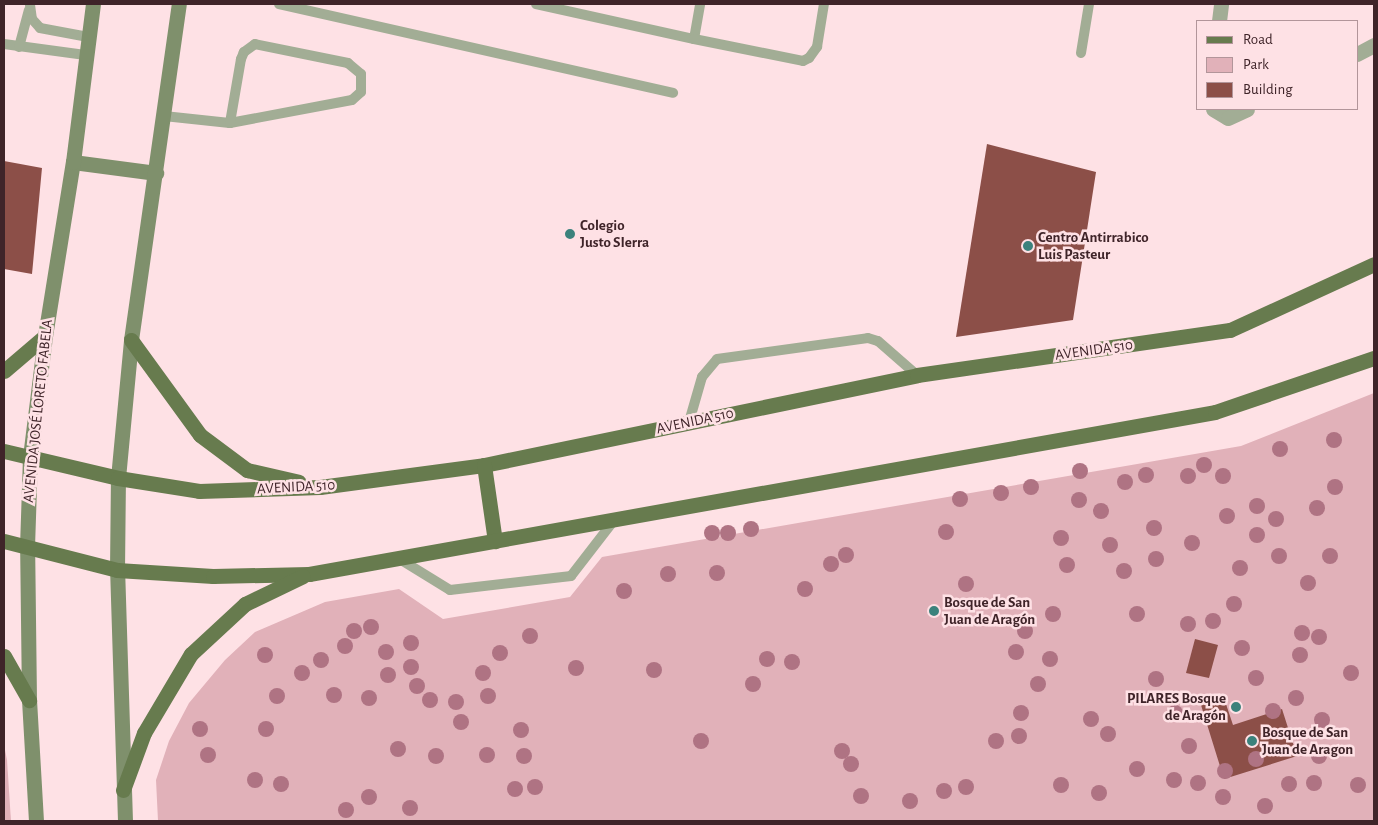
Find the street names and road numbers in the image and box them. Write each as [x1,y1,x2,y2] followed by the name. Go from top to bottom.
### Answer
[19,318,57,504] street label: AVENIDA JOSÉ LORETO FABELA
[1054,336,1134,364] street label: AVENIDA 510
[655,404,735,438] street label: AVENIDA 510
[256,476,336,498] street label: AVENIDA 510

